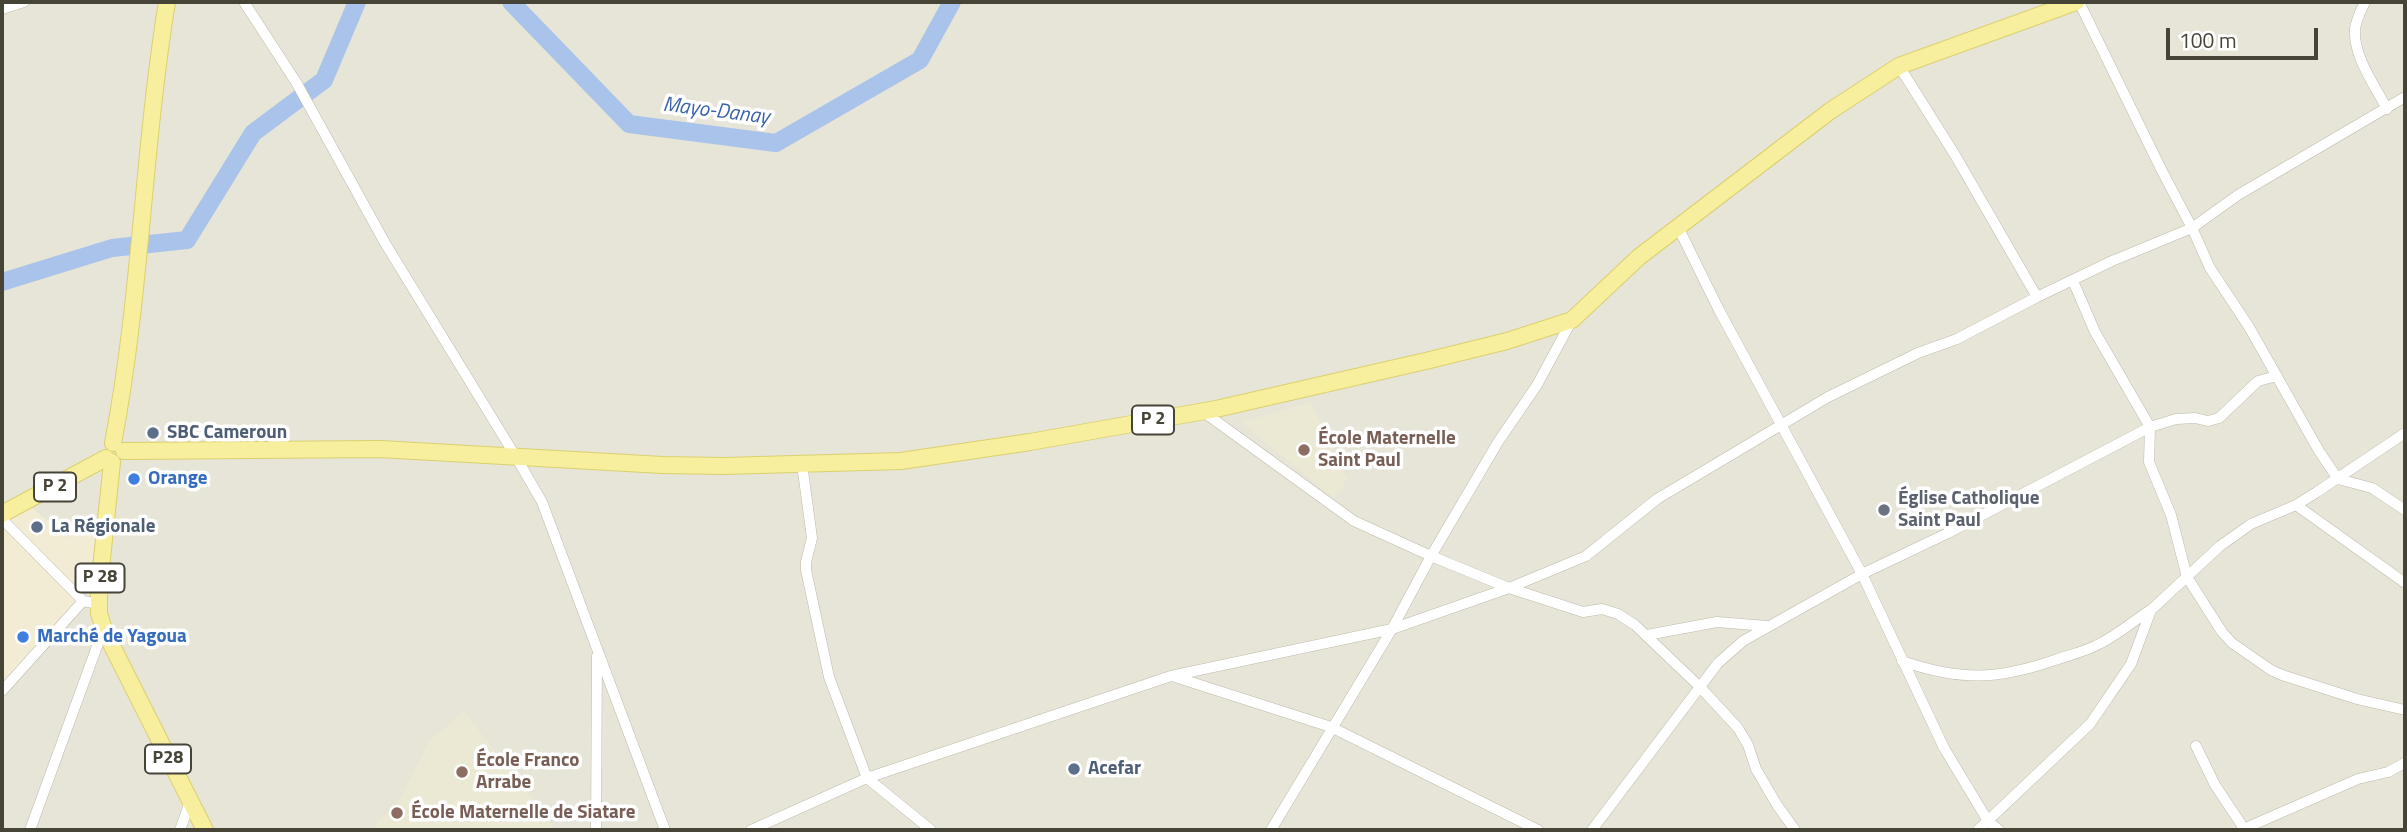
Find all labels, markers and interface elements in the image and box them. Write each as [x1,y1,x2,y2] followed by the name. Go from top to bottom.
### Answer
[2169,14,2321,58] scale bar
[2179,24,2236,56] text: 100 m
[661,93,771,131] water label: Mayo-Danay
[1132,406,1174,434] road number: P 2
[167,422,287,444] place label: SBC Cameroun
[145,425,161,441] marker: SBC Cameroun
[1318,428,1456,472] place label: École Maternelle Saint Paul
[1296,442,1312,458] marker: École Maternelle Saint Paul
[148,468,208,490] place label: Orange
[126,471,142,487] marker: Orange
[34,472,76,502] road number: P 2
[1898,488,2039,532] place label: Église Catholique Saint Paul
[1876,502,1892,518] marker: Église Catholique Saint Paul
[51,516,155,538] place label: La Régionale
[29,519,45,535] marker: La Régionale
[76,564,124,592] road number: P 28
[37,626,187,648] place label: Marché de Yagoua
[15,629,31,645] marker: Marché de Yagoua
[145,744,191,774] road number: P28
[476,750,579,794] place label: École Franco Arrabe
[1088,758,1141,780] place label: Acefar
[1066,761,1082,777] marker: Acefar
[454,764,470,780] marker: École Franco Arrabe
[411,802,636,824] place label: École Maternelle de Siatare
[389,805,405,821] marker: École Maternelle de Siatare

